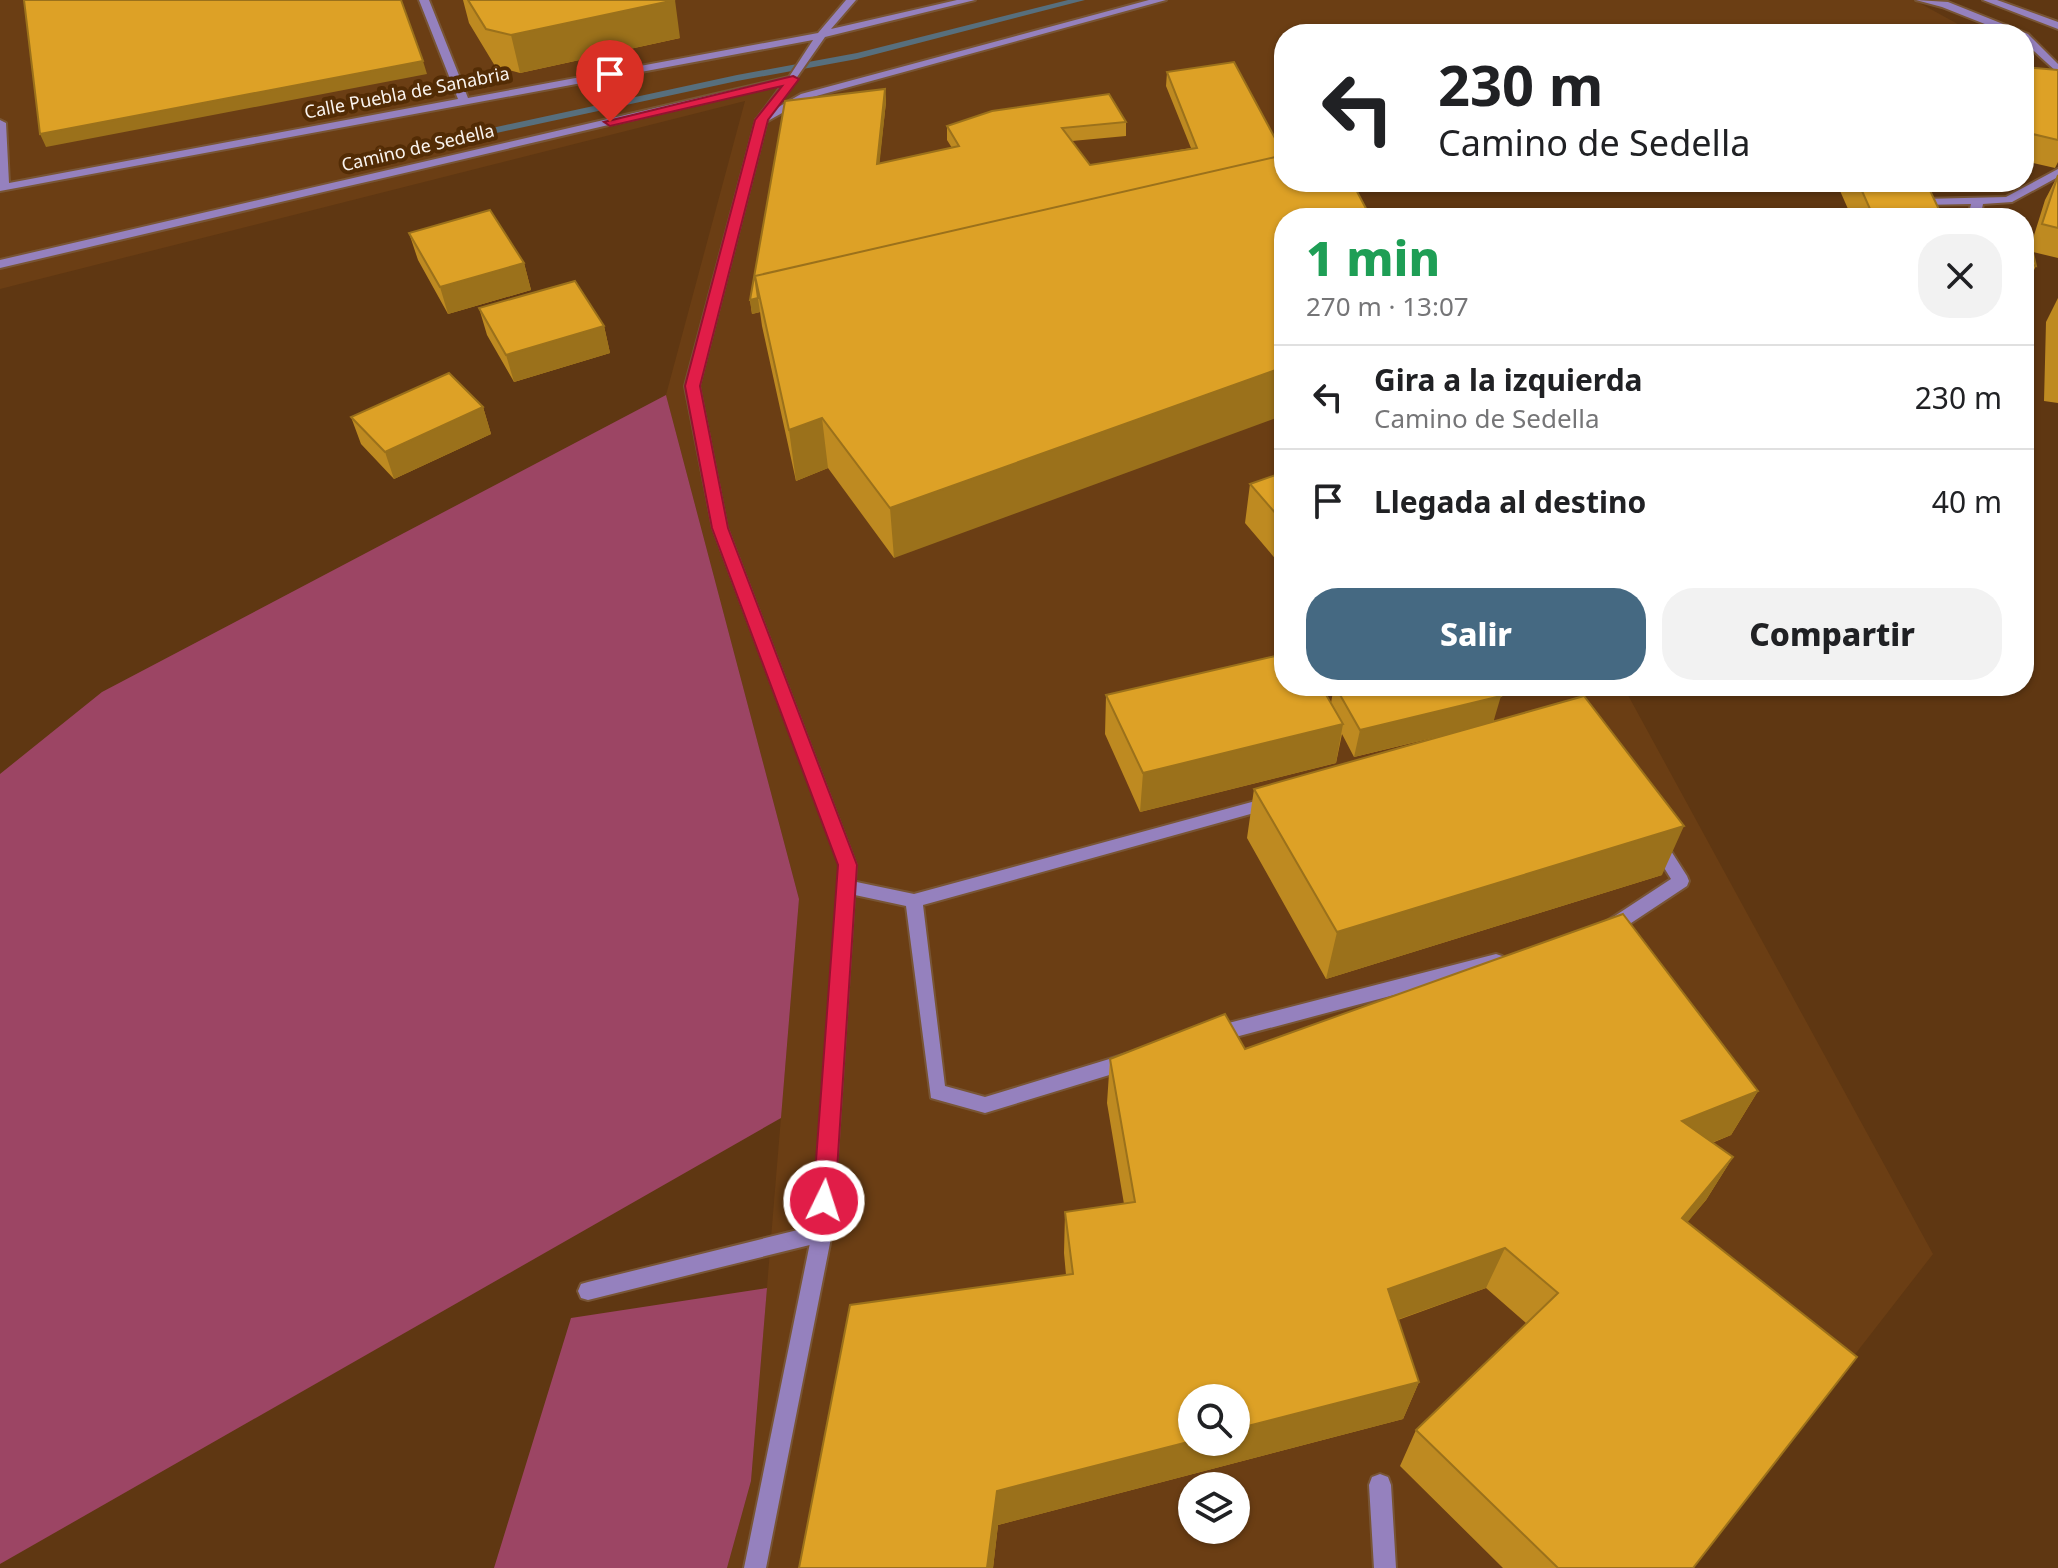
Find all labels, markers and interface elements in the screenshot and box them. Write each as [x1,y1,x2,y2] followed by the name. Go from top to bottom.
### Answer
[576,40,644,122] pin
[1438,46,1603,122] text: 230 m
[588,52,632,96] icon: arrive
[1306,56,1410,160] icon: left
[302,60,511,124] street label: Calle Puebla de Sanabria
[339,118,497,176] street label: Camino de Sedella
[1438,118,1750,167] text: Camino de Sedella
[1306,225,1440,290] text: 1 min
[1918,234,2002,318] button: close
[1306,288,1469,324] text: 270 m · 13:07
[1374,359,1643,400] text: Gira a la izquierda
[1306,375,1350,419] icon: left
[1915,377,2002,418] text: 230 m
[1374,400,1600,436] text: Camino de Sedella
[1306,479,1350,523] icon: arrive
[1374,481,1646,522] text: Llegada al destino
[1932,481,2002,522] text: 40 m
[1306,588,1646,680] button: Salir
[1662,588,2002,680] button: Compartir
[782,1159,866,1243] position arrow
[1178,1384,1250,1544] map controls
[1178,1384,1250,1456] button: search
[1178,1472,1250,1544] button: layers

